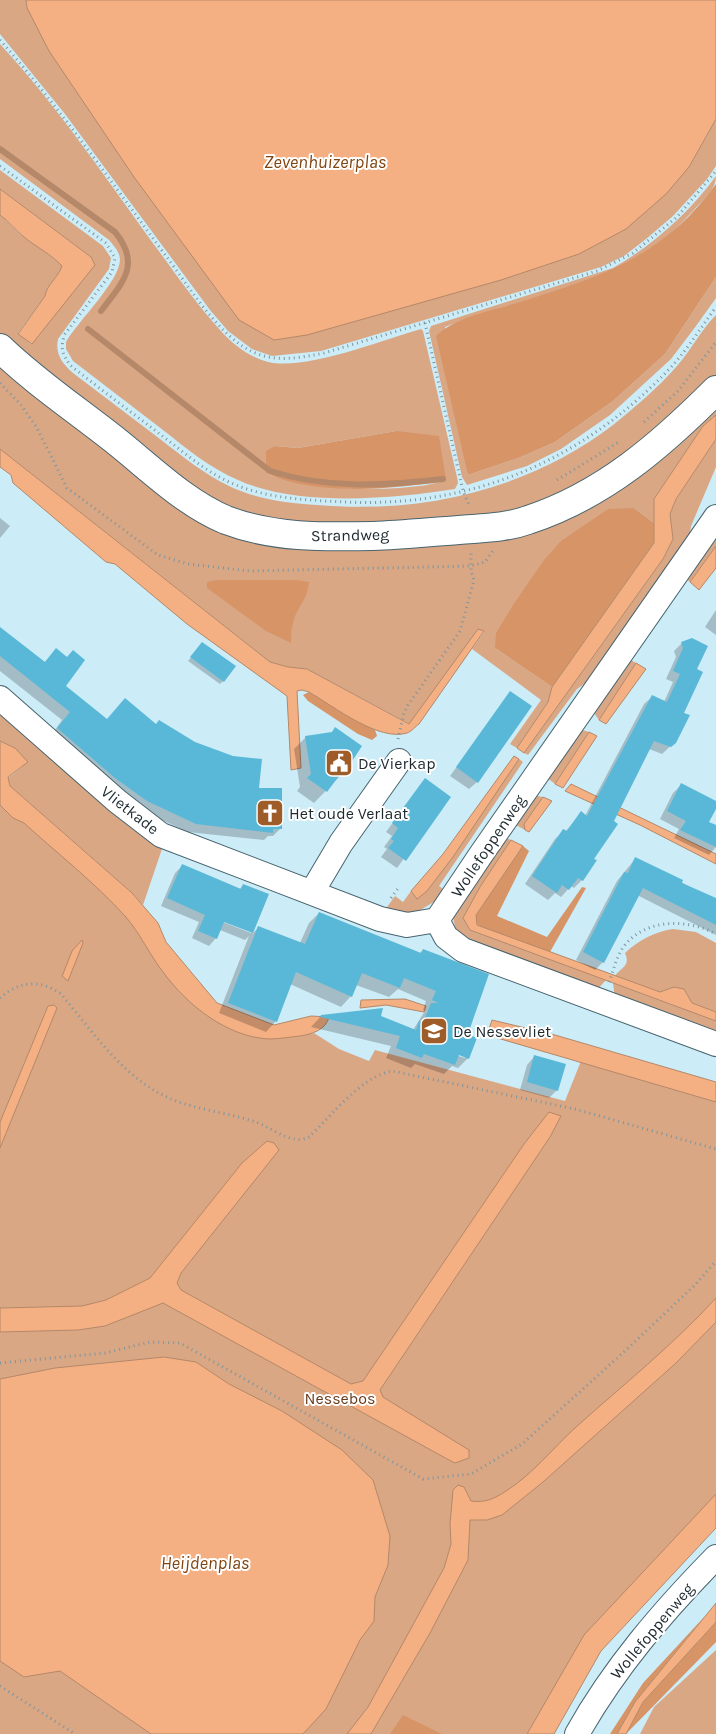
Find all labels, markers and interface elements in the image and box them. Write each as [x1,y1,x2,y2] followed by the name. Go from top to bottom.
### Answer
[264,151,386,173] water label: Zevenhuizerplas
[311,525,389,545] street label: Strandweg
[324,748,354,778] public building icon: De Vierkap
[358,754,436,773] place label: De Vierkap
[97,782,163,838] street label: Vlietkade
[447,791,529,901] street label: Wollefoppenweg
[255,798,285,828] church icon: Het oude Verlaat
[289,804,408,823] place label: Het oude Verlaat
[419,1016,449,1046] school or university icon: De Nessevliet
[453,1022,551,1041] place label: De Nessevliet
[305,1389,375,1408] park label: Nessebos
[161,1552,249,1574] water label: Heijdenplas
[606,1579,698,1683] street label: Wollefoppenweg

